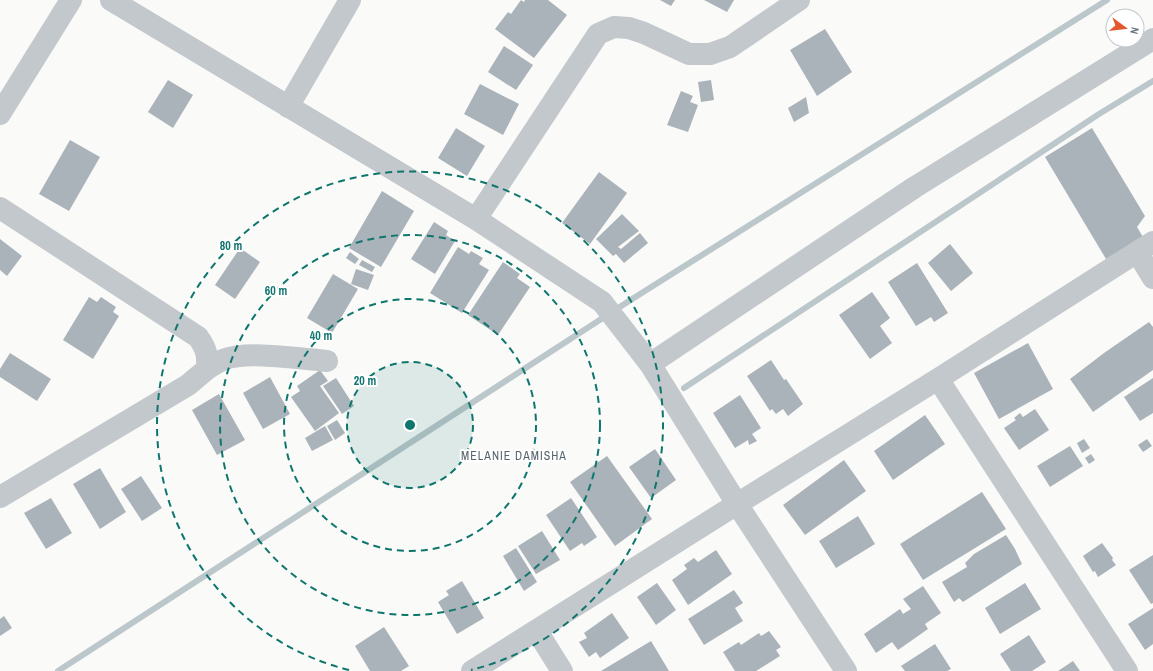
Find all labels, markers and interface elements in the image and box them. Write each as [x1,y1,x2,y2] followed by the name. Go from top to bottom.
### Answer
[1105,8,1145,48] north arrow
[1127,26,1142,36] text: N
[220,238,242,254] text: 80 m
[265,283,287,299] text: 60 m
[310,328,332,344] text: 40 m
[354,373,376,389] text: 20 m
[403,418,417,432] centre of rings
[461,448,567,464] district label: MELANIE DAMISHA

